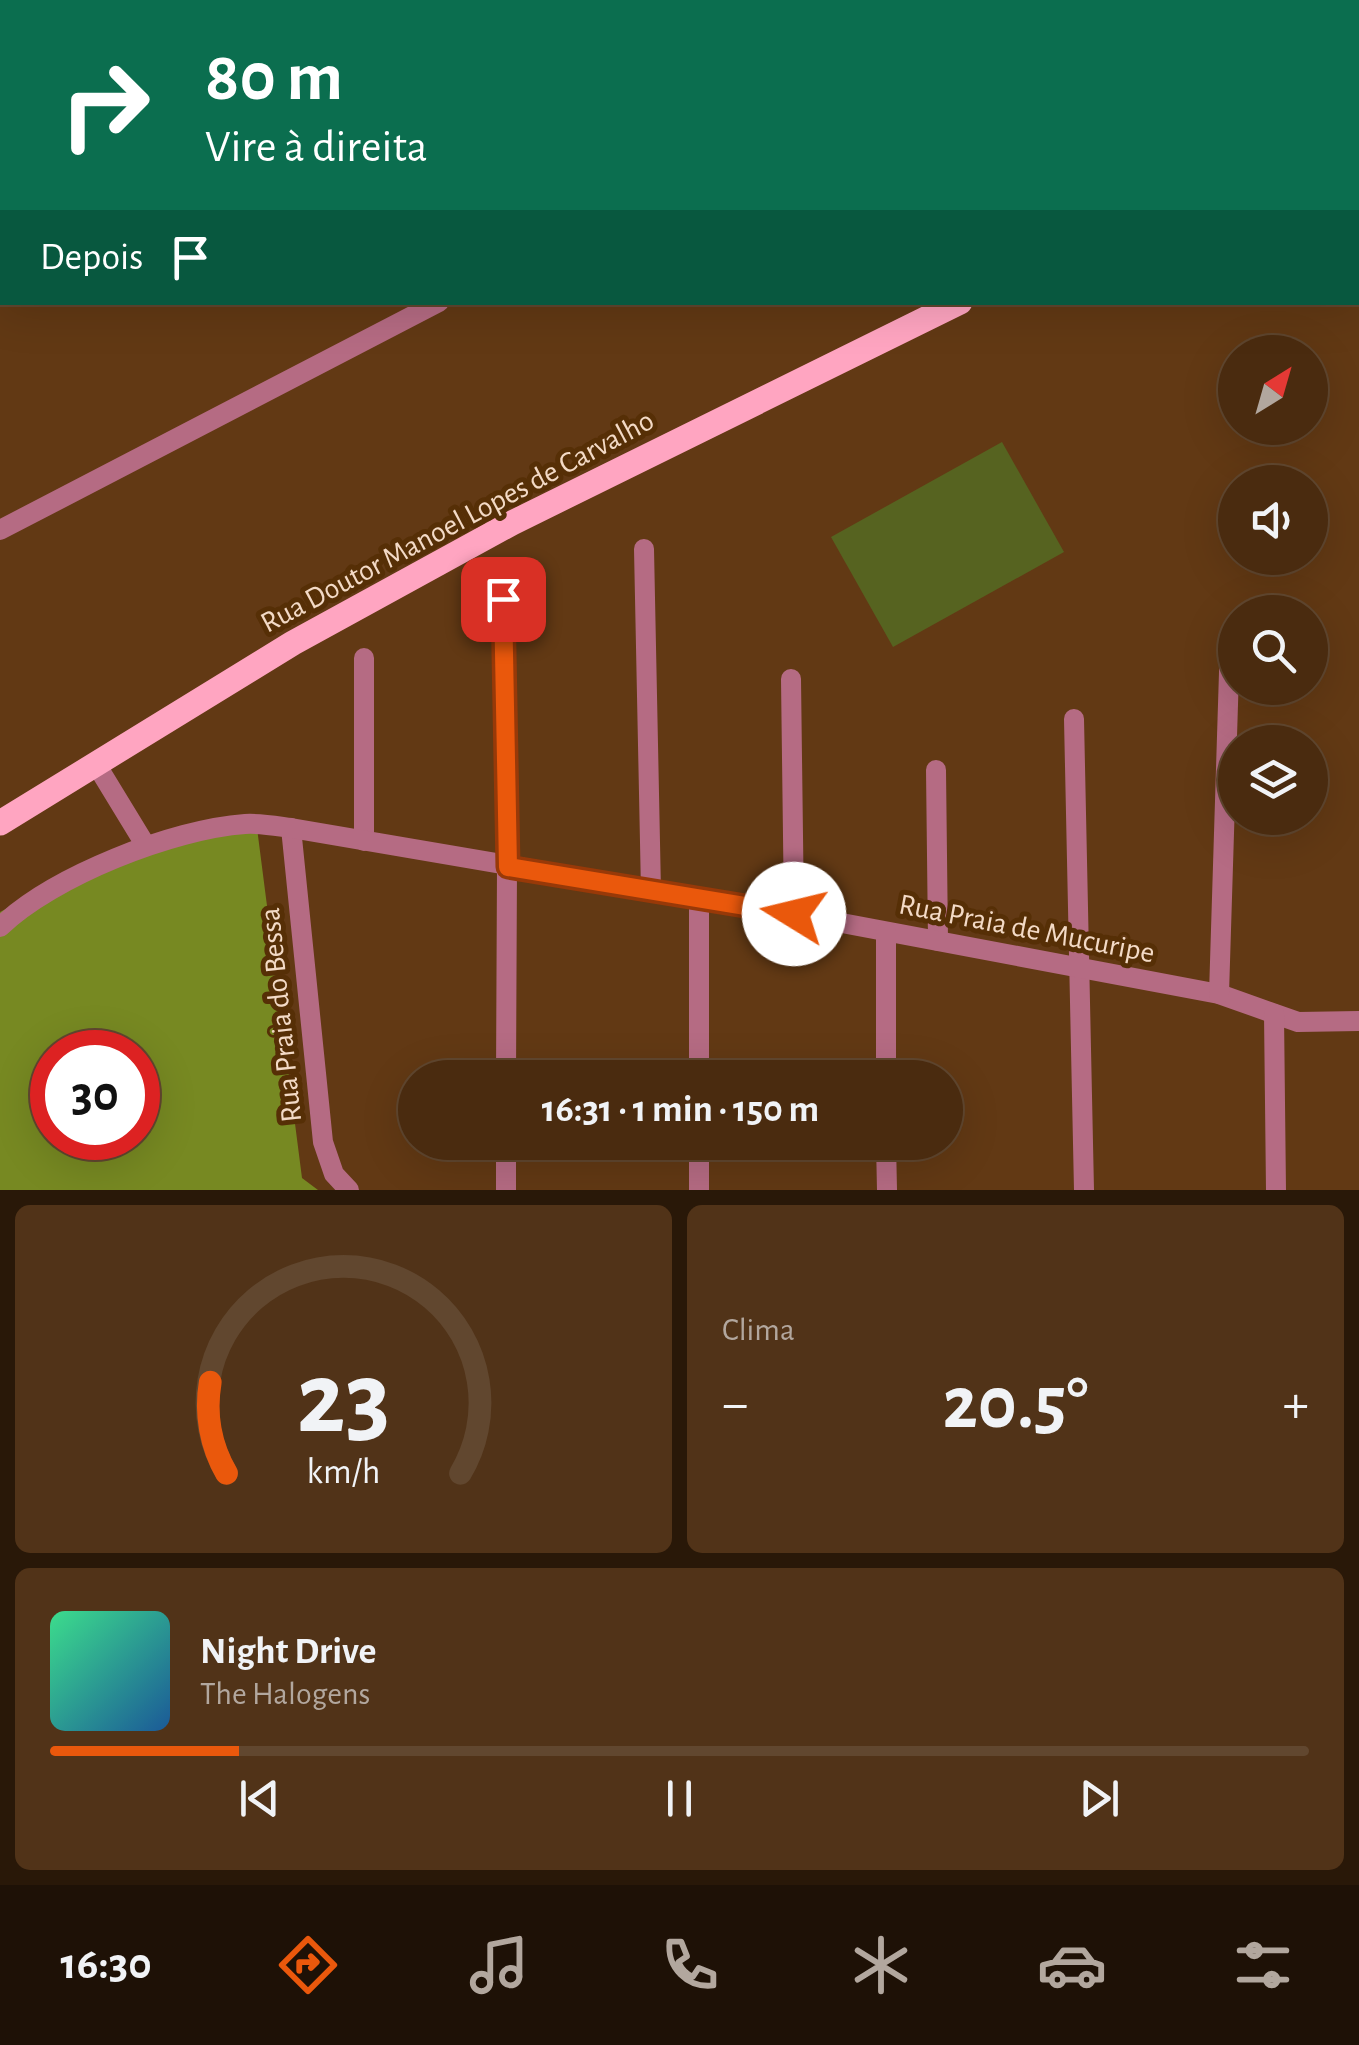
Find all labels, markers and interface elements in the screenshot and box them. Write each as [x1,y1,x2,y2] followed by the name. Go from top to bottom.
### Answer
[40,40,170,170] icon: right
[205,43,343,113] text: 80 m
[205,125,428,170] text: Vire à direita
[163,230,218,285] icon: arrive
[40,239,143,277] text: Depois
[1218,335,1328,445] north arrow
[1218,335,1328,835] map controls
[256,405,659,639] street label: Rua Doutor Manoel Lopes de Carvalho
[1218,465,1328,575] button: sound
[461,557,546,642] pin
[476,572,531,627] icon: arrive
[1218,595,1328,705] button: search
[1218,725,1328,835] button: layers
[742,862,846,966] position arrow
[896,889,1157,969] street label: Rua Praia de Mucuripe
[255,906,307,1124] street label: Rua Praia do Bessa
[30,1030,160,1160] speed limit sign: 30
[542,1091,819,1129] text: 16:31 · 1 min · 150 m
[722,1314,795,1346] text: Clima
[297,1348,390,1452] text: 23
[943,1367,1088,1442] text: 20.5°
[722,1377,748,1432] text: −
[1283,1377,1309,1432] text: +
[307,1454,380,1490] text: km/h
[200,1633,376,1671] text: Night Drive
[200,1678,370,1710] text: The Halogens
[232,1771,287,1826] icon: previous
[652,1771,707,1826] icon: pause
[1072,1771,1127,1826] icon: next
[273,1930,343,2000] icon: directions
[464,1930,534,2000] icon: music
[655,1930,725,2000] icon: phone
[846,1930,916,2000] icon: climate
[1037,1930,1107,2000] icon: car
[1228,1930,1298,2000] icon: filters
[61,1942,152,1987] text: 16:30

